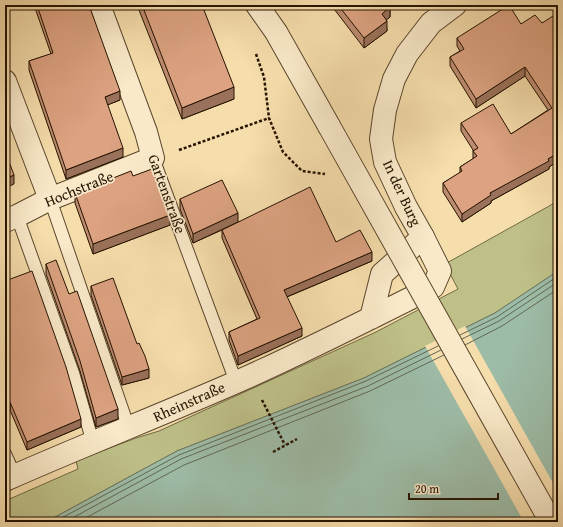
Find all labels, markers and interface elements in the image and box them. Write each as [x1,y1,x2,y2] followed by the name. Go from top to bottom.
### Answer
[143,151,192,236] street label: Gartenstraße
[378,156,427,230] street label: In der Burg
[41,165,116,212] street label: Hochstraße
[149,376,228,427] street label: Rheinstraße
[409,475,498,501] scale bar
[415,480,439,497] text: 20 m

